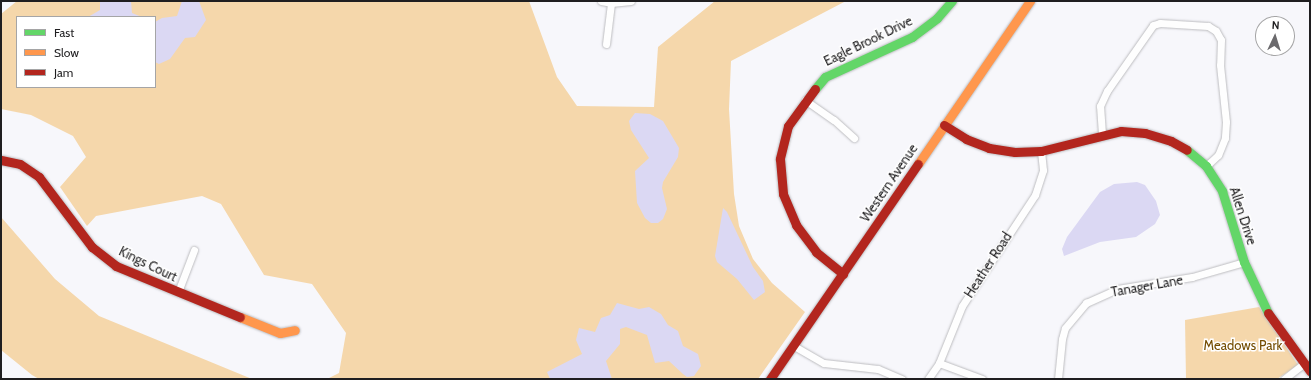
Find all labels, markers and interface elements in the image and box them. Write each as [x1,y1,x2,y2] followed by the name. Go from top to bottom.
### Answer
[821,13,915,69] street label: Eagle Brook Drive
[16,16,156,88] legend
[1255,16,1295,56] north arrow
[1271,18,1280,32] text: N
[54,25,74,40] text: Fast
[54,45,79,60] text: Slow
[54,65,73,80] text: Jam
[857,141,921,225] street label: Western Avenue
[1226,185,1260,247] street label: Allen Drive
[961,229,1015,301] street label: Heather Road
[116,243,180,285] street label: Kings Court
[1110,272,1184,300] street label: Tanager Lane
[1204,337,1282,353] park label: Meadows Park

